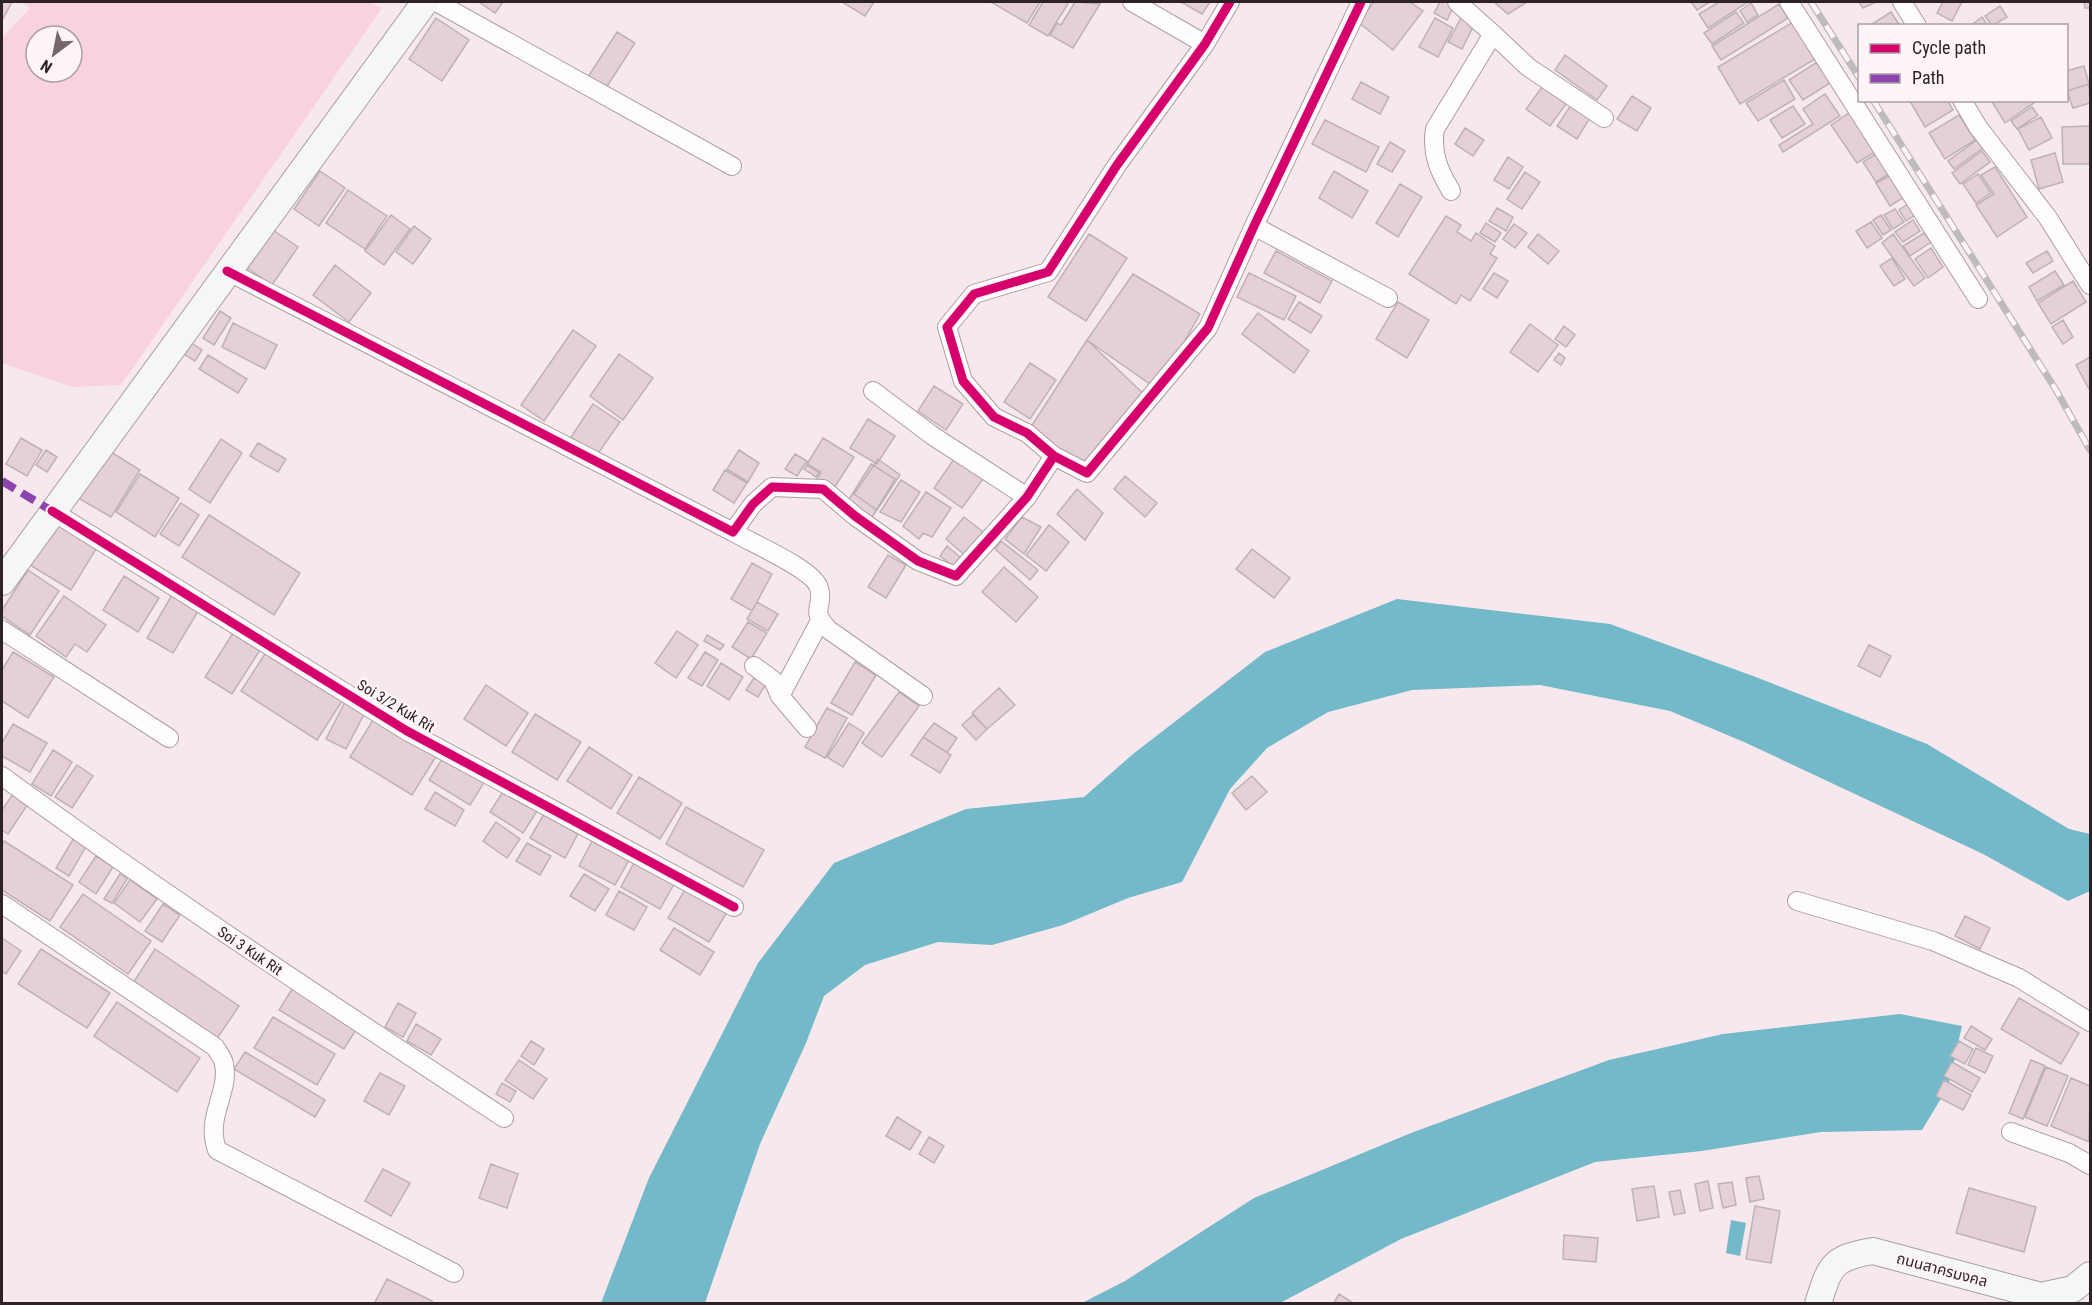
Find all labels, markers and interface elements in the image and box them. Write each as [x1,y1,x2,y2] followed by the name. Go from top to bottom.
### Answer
[24,24,84,84] north arrow
[1858,24,2068,102] legend
[1912,37,1986,58] text: Cycle path
[37,56,56,77] text: N
[1912,67,1945,88] text: Path
[354,676,438,736] street label: Soi 3/2 Kuk Rit
[214,923,286,979] street label: Soi 3 Kuk Rit
[1894,1249,1990,1291] street label: ถนนสาครมงคล

